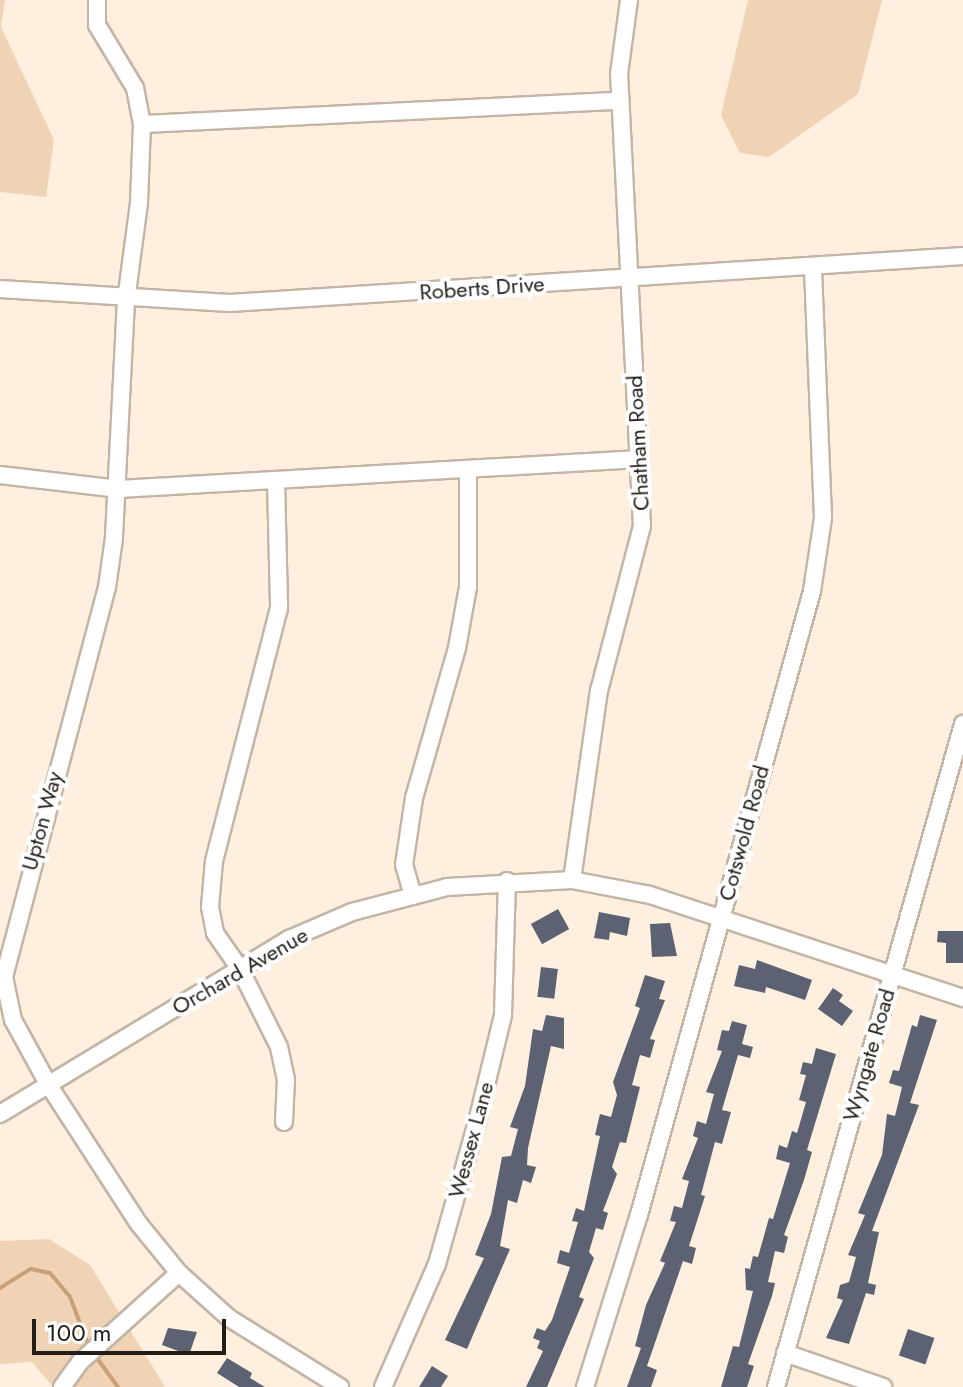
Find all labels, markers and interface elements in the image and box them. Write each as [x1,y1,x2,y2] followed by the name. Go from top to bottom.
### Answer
[419,270,545,306] street label: Roberts Drive
[621,374,655,512] street label: Chatham Road
[713,762,775,904] street label: Cotswold Road
[16,769,68,873] street label: Upton Way
[167,921,313,1021] street label: Orchard Avenue
[837,986,901,1124] street label: Wyngate Road
[443,1079,499,1201] street label: Wessex Lane
[36,1303,230,1353] scale bar
[46,1315,112,1350] text: 100 m

